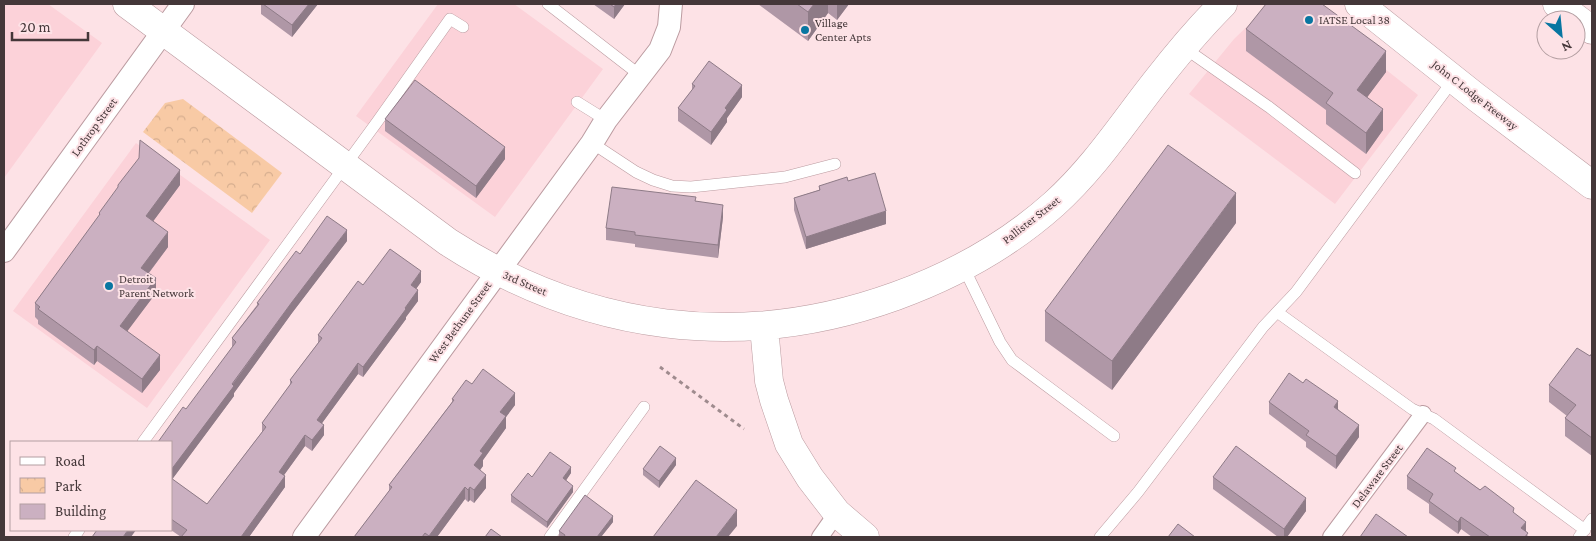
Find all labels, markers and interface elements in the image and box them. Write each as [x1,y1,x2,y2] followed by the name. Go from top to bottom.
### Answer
[12,10,89,42] scale bar
[1536,10,1586,60] north arrow
[1319,13,1390,27] place label: IATSE Local 38
[1303,14,1315,26] marker: IATSE Local 38
[815,16,871,44] place label: Village Center Apts
[20,19,51,35] text: 20 m
[799,24,811,36] marker: Village Center Apts
[1559,37,1575,56] text: N
[1428,56,1521,133] street label: John C Lodge Freeway
[68,94,121,159] street label: Lothrop Street
[999,193,1063,247] street label: Pallister Street
[501,267,550,299] street label: 3rd Street
[119,272,194,300] place label: Detroit Parent Network
[426,278,495,366] street label: West Bethune Street
[103,280,115,292] marker: Detroit Parent Network
[10,441,172,531] legend
[1349,441,1406,511] street label: Delaware Street
[55,453,86,469] text: Road
[55,478,82,494] text: Park
[55,503,106,520] text: Building

